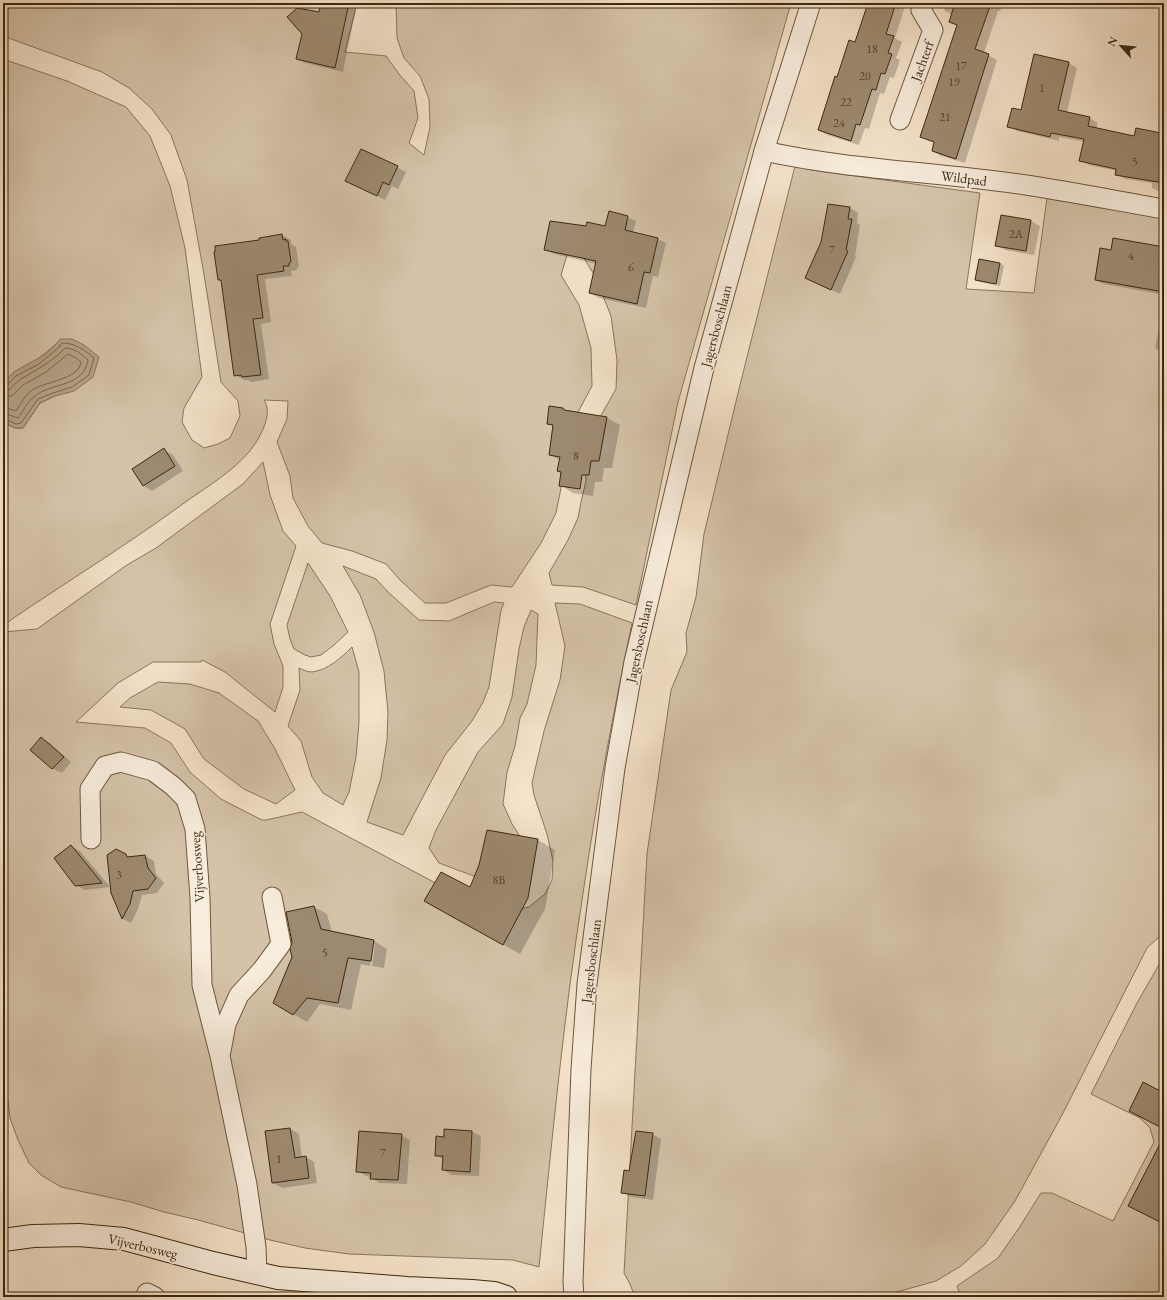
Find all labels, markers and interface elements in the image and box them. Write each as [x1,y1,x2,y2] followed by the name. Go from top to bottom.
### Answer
[1101,26,1141,66] north arrow
[1104,34,1120,49] text: N
[906,37,938,85] street label: Jachterf
[866,41,878,57] house number: 18
[955,58,967,74] house number: 17
[859,68,871,84] house number: 20
[948,74,960,90] house number: 19
[1039,80,1045,96] house number: 1
[840,94,852,110] house number: 22
[939,109,951,125] house number: 21
[833,115,845,131] house number: 24
[1132,153,1138,169] house number: 5
[940,166,989,190] street label: Wildpad
[1009,226,1024,242] house number: 2A
[829,242,835,258] house number: 7
[1128,248,1134,264] house number: 4
[628,259,634,275] house number: 6
[696,282,736,370] street label: Jagersboschlaan
[573,448,579,464] house number: 8
[621,597,657,685] street label: Jagersboschlaan
[185,830,208,903] street label: Vijverbosweg
[116,867,122,883] house number: 3
[493,872,505,888] house number: 8B
[577,917,605,1005] street label: Jagersboschlaan
[322,944,328,960] house number: 5
[380,1145,386,1161] house number: 7
[276,1151,282,1167] house number: 1
[106,1229,181,1263] street label: Vijverbosweg

